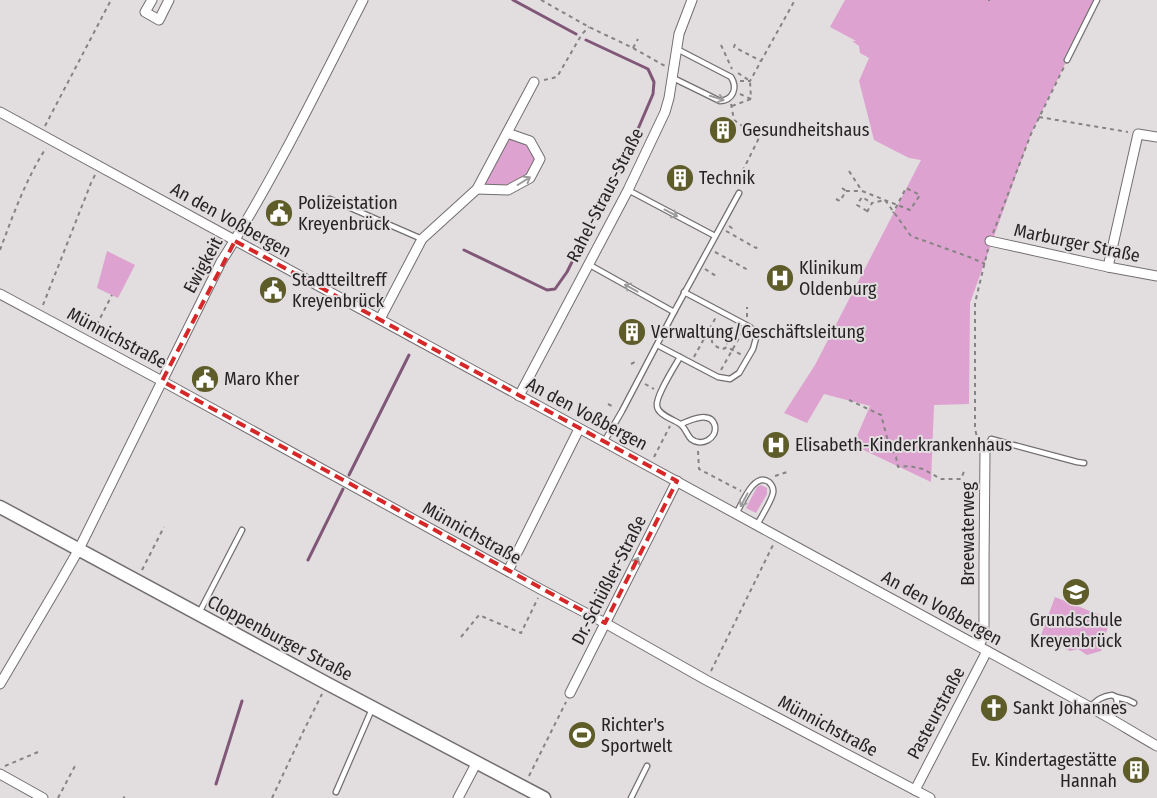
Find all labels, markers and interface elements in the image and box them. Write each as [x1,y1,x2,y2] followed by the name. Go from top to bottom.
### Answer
[709,94,725,104] one-way arrow
[708,115,738,145] building icon: Gesundheitshaus
[742,119,870,141] place label: Gesundheitshaus
[562,124,648,266] street label: Rahel-Straus-Straße
[665,163,695,193] building icon: Technik
[699,167,755,189] place label: Technik
[516,176,530,186] one-way arrow
[167,178,295,262] street label: An den Voßbergen
[298,192,398,235] place label: Polizeistation Kreyenbrück
[264,198,294,228] public building icon: Polizeistation Kreyenbrück
[663,209,678,218] one-way arrow
[1012,219,1142,267] street label: Marburger Straße
[179,233,227,297] street label: Ewigkeit
[799,257,877,300] place label: Klinikum Oldenburg
[765,263,795,293] hospital icon: Klinikum Oldenburg
[292,269,388,312] place label: Stadtteiltreff Kreyenbrück
[258,275,288,305] public building icon: Stadtteiltreff Kreyenbrück
[624,283,639,292] one-way arrow
[63,303,171,373] street label: Münnichstraße
[617,317,647,347] building icon: Verwaltung/Geschäftsleitung
[651,321,865,343] place label: Verwaltung/Geschäftsleitung
[190,364,220,394] public building icon: Maro Kher
[224,368,300,390] place label: Maro Kher
[523,373,651,455] street label: An den Voßbergen
[761,430,791,460] hospital icon: Elisabeth-Kinderkrankenhaus
[795,434,1013,456] place label: Elisabeth-Kinderkrankenhaus
[957,482,979,586] street label: Breewaterweg
[739,492,749,507] one-way arrow
[419,497,525,569] street label: Münnichstraße
[567,511,651,648] street label: Dr.-Schüßler-Straße
[630,556,640,571] one-way arrow
[878,566,1006,650] street label: An den Voßbergen
[1061,577,1091,607] school or university icon: Grundschule Kreyenbrück
[204,590,356,686] street label: Cloppenburger Straße
[1030,609,1123,652] place label: Grundschule Kreyenbrück
[902,663,970,763] street label: Pasteurstraße
[774,691,882,761] street label: Münnichstraße
[979,693,1009,723] church icon: Sankt Johannes
[1013,697,1127,719] place label: Sankt Johannes
[601,714,673,757] place label: Richter's Sportwelt
[567,720,597,750] sports icon: Richter's Sportwelt
[971,749,1117,792] place label: Ev. Kindertagestätte Hannah
[1121,755,1151,785] building icon: Ev. Kindertagestätte Hannah

